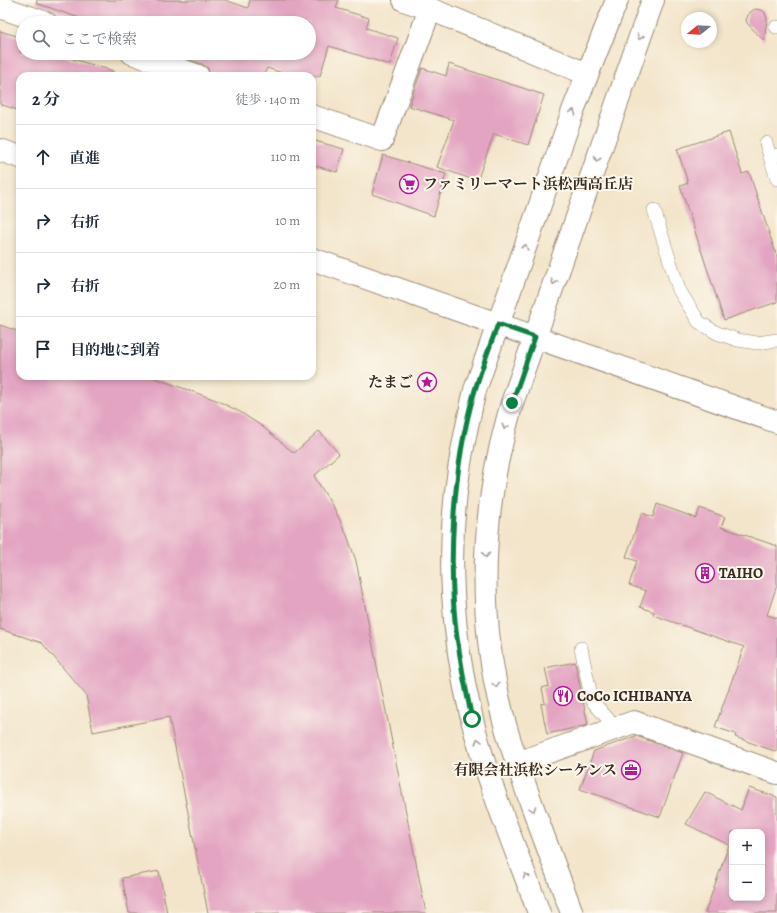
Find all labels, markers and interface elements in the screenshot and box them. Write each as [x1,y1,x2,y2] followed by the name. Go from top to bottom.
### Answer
[681,12,717,48] north arrow
[16,16,316,60] search box
[30,27,52,49] icon: search
[62,29,137,49] text: ここで検索
[637,33,645,40] one-way arrow
[32,88,60,111] text: 2 分
[236,91,300,108] text: 徒歩 · 140 m
[568,108,576,115] one-way arrow
[32,146,54,168] icon: ahead
[70,148,100,168] text: 直進
[271,148,300,165] text: 110 m
[594,156,602,163] one-way arrow
[398,173,420,195] supermarket icon: ファミリーマート浜松西高丘店
[423,174,633,194] place label: ファミリーマート浜松西高丘店
[32,210,54,232] icon: right
[70,212,100,232] text: 右折
[275,212,300,229] text: 10 m
[520,244,529,251] one-way arrow
[32,274,54,296] icon: right
[70,276,100,296] text: 右折
[274,276,300,293] text: 20 m
[551,279,559,286] one-way arrow
[32,338,54,360] icon: arrive
[70,340,160,360] text: 目的地に到着
[416,371,438,393] place icon: たまご
[368,372,413,392] place label: たまご
[503,394,521,412] route end
[501,423,510,430] one-way arrow
[482,552,490,558] one-way arrow
[694,562,716,584] building icon: TAIHO
[719,563,763,583] place label: TAIHO
[491,682,500,688] one-way arrow
[552,685,574,707] restaurant icon: CoCo ICHIBANYA
[577,686,692,706] place label: CoCo ICHIBANYA
[463,710,481,728] route start
[474,737,483,744] one-way arrow
[620,759,642,781] office icon: 有限会社浜松シーケンス
[453,760,617,780] place label: 有限会社浜松シーケンス
[529,805,537,812] one-way arrow
[729,829,765,901] map controls
[729,829,765,865] button: +
[729,865,765,901] button: −
[522,873,531,880] one-way arrow

